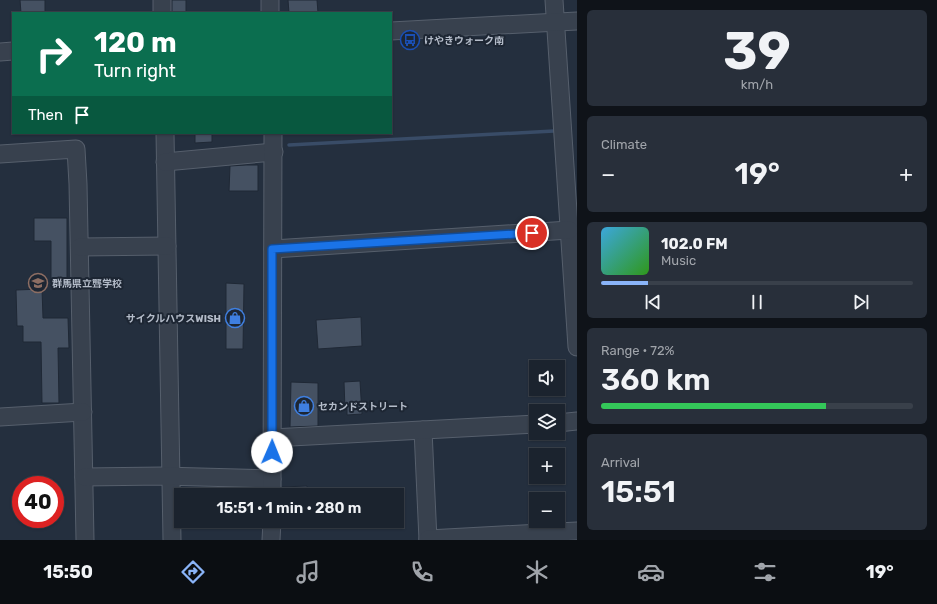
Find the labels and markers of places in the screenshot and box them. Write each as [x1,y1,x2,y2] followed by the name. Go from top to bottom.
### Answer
[399,29,421,51] bus stop icon: けやきウォーク南
[424,35,504,47] place label: けやきウォーク南
[515,216,549,250] pin
[27,272,49,294] school or university icon: 群馬県立聾学校
[52,278,122,290] place label: 群馬県立聾学校
[224,307,246,329] shop icon: サイクルハウスWISH
[126,313,221,325] place label: サイクルハウスWISH
[293,395,315,417] shop icon: セカンドストリート
[318,401,408,413] place label: セカンドストリート

